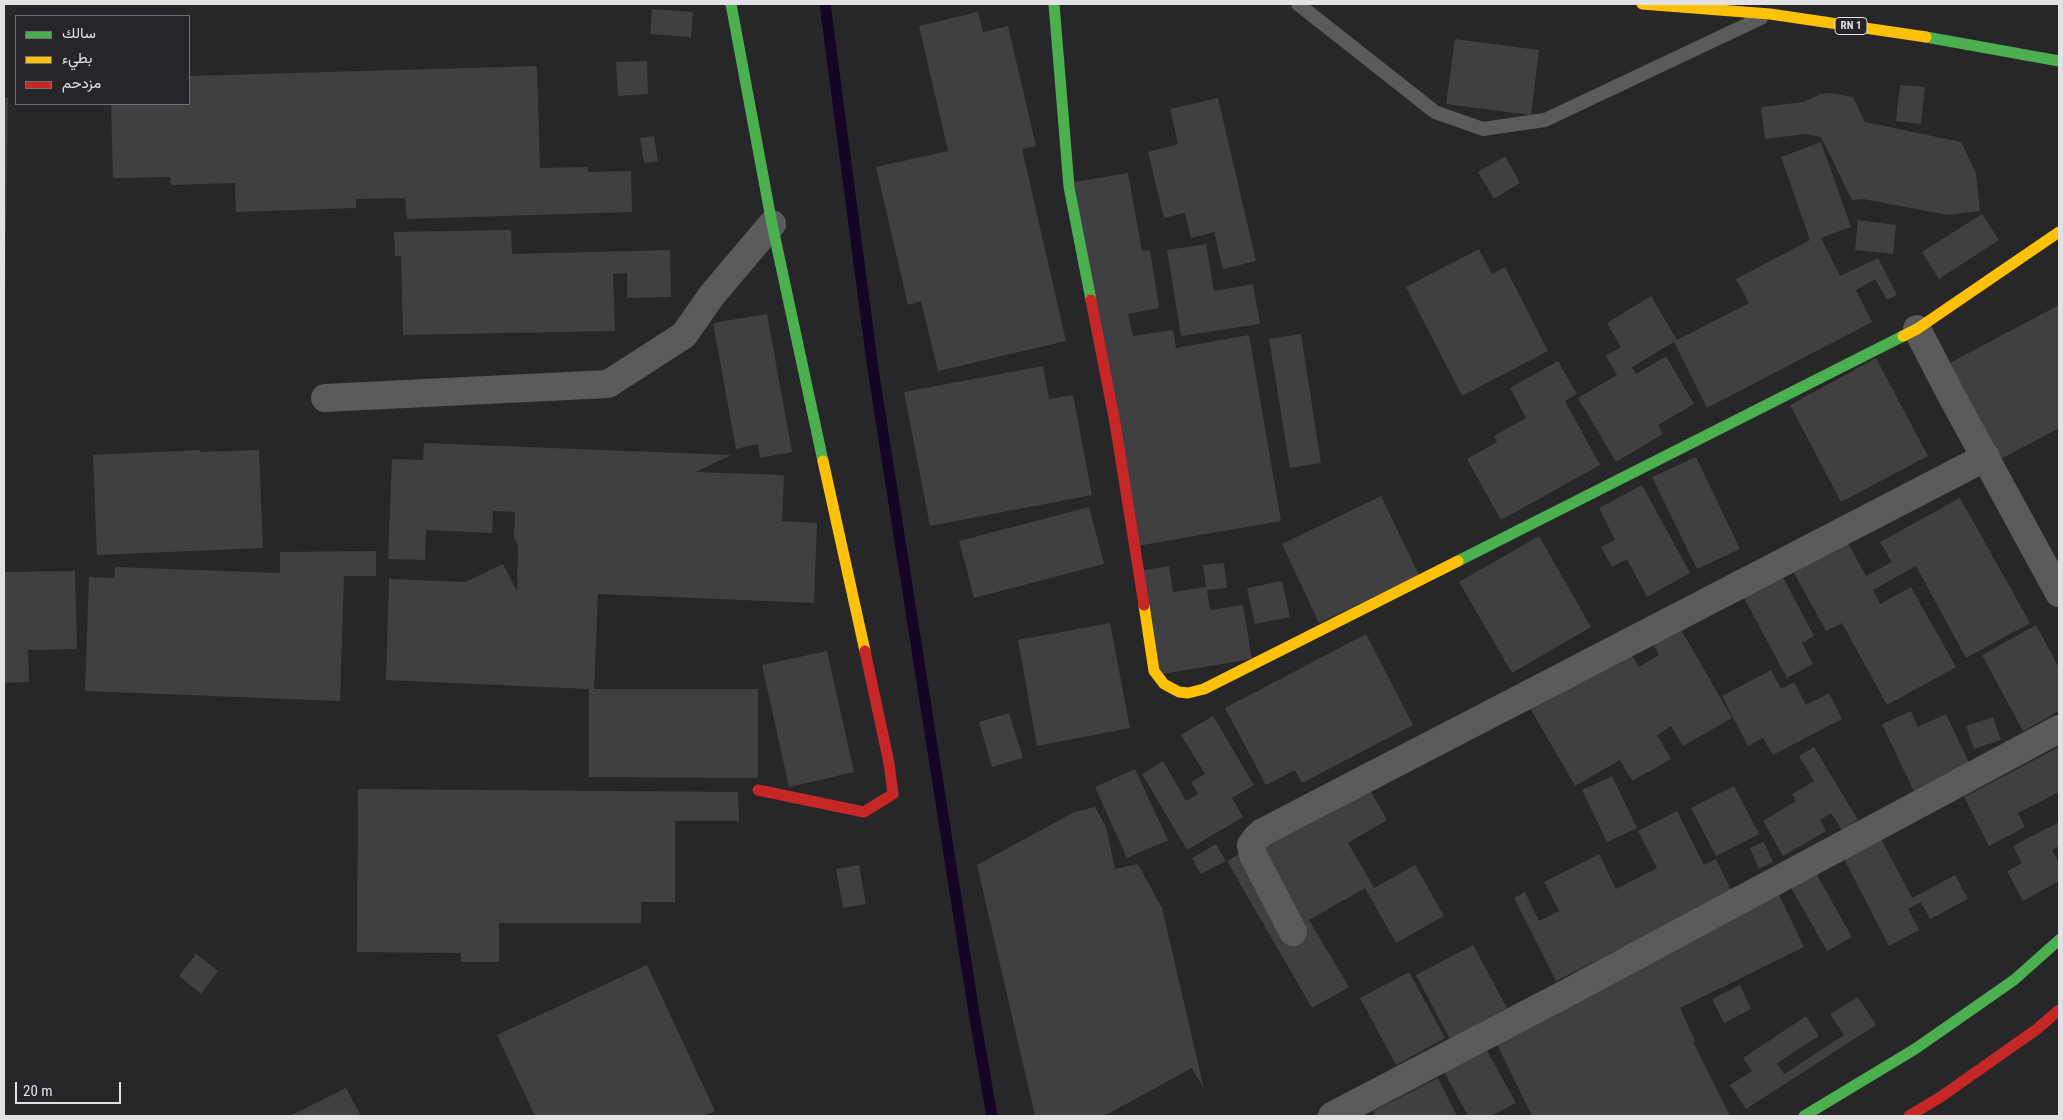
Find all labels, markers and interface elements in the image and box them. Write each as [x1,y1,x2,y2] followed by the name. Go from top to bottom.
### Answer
[15,15,190,105] legend
[1835,18,1867,34] road number: RN 1
[62,24,96,42] text: سالك
[62,49,92,67] text: بطيء
[62,74,101,92] text: مزدحم
[18,1072,124,1104] scale bar
[23,1082,53,1100] text: 20 m

